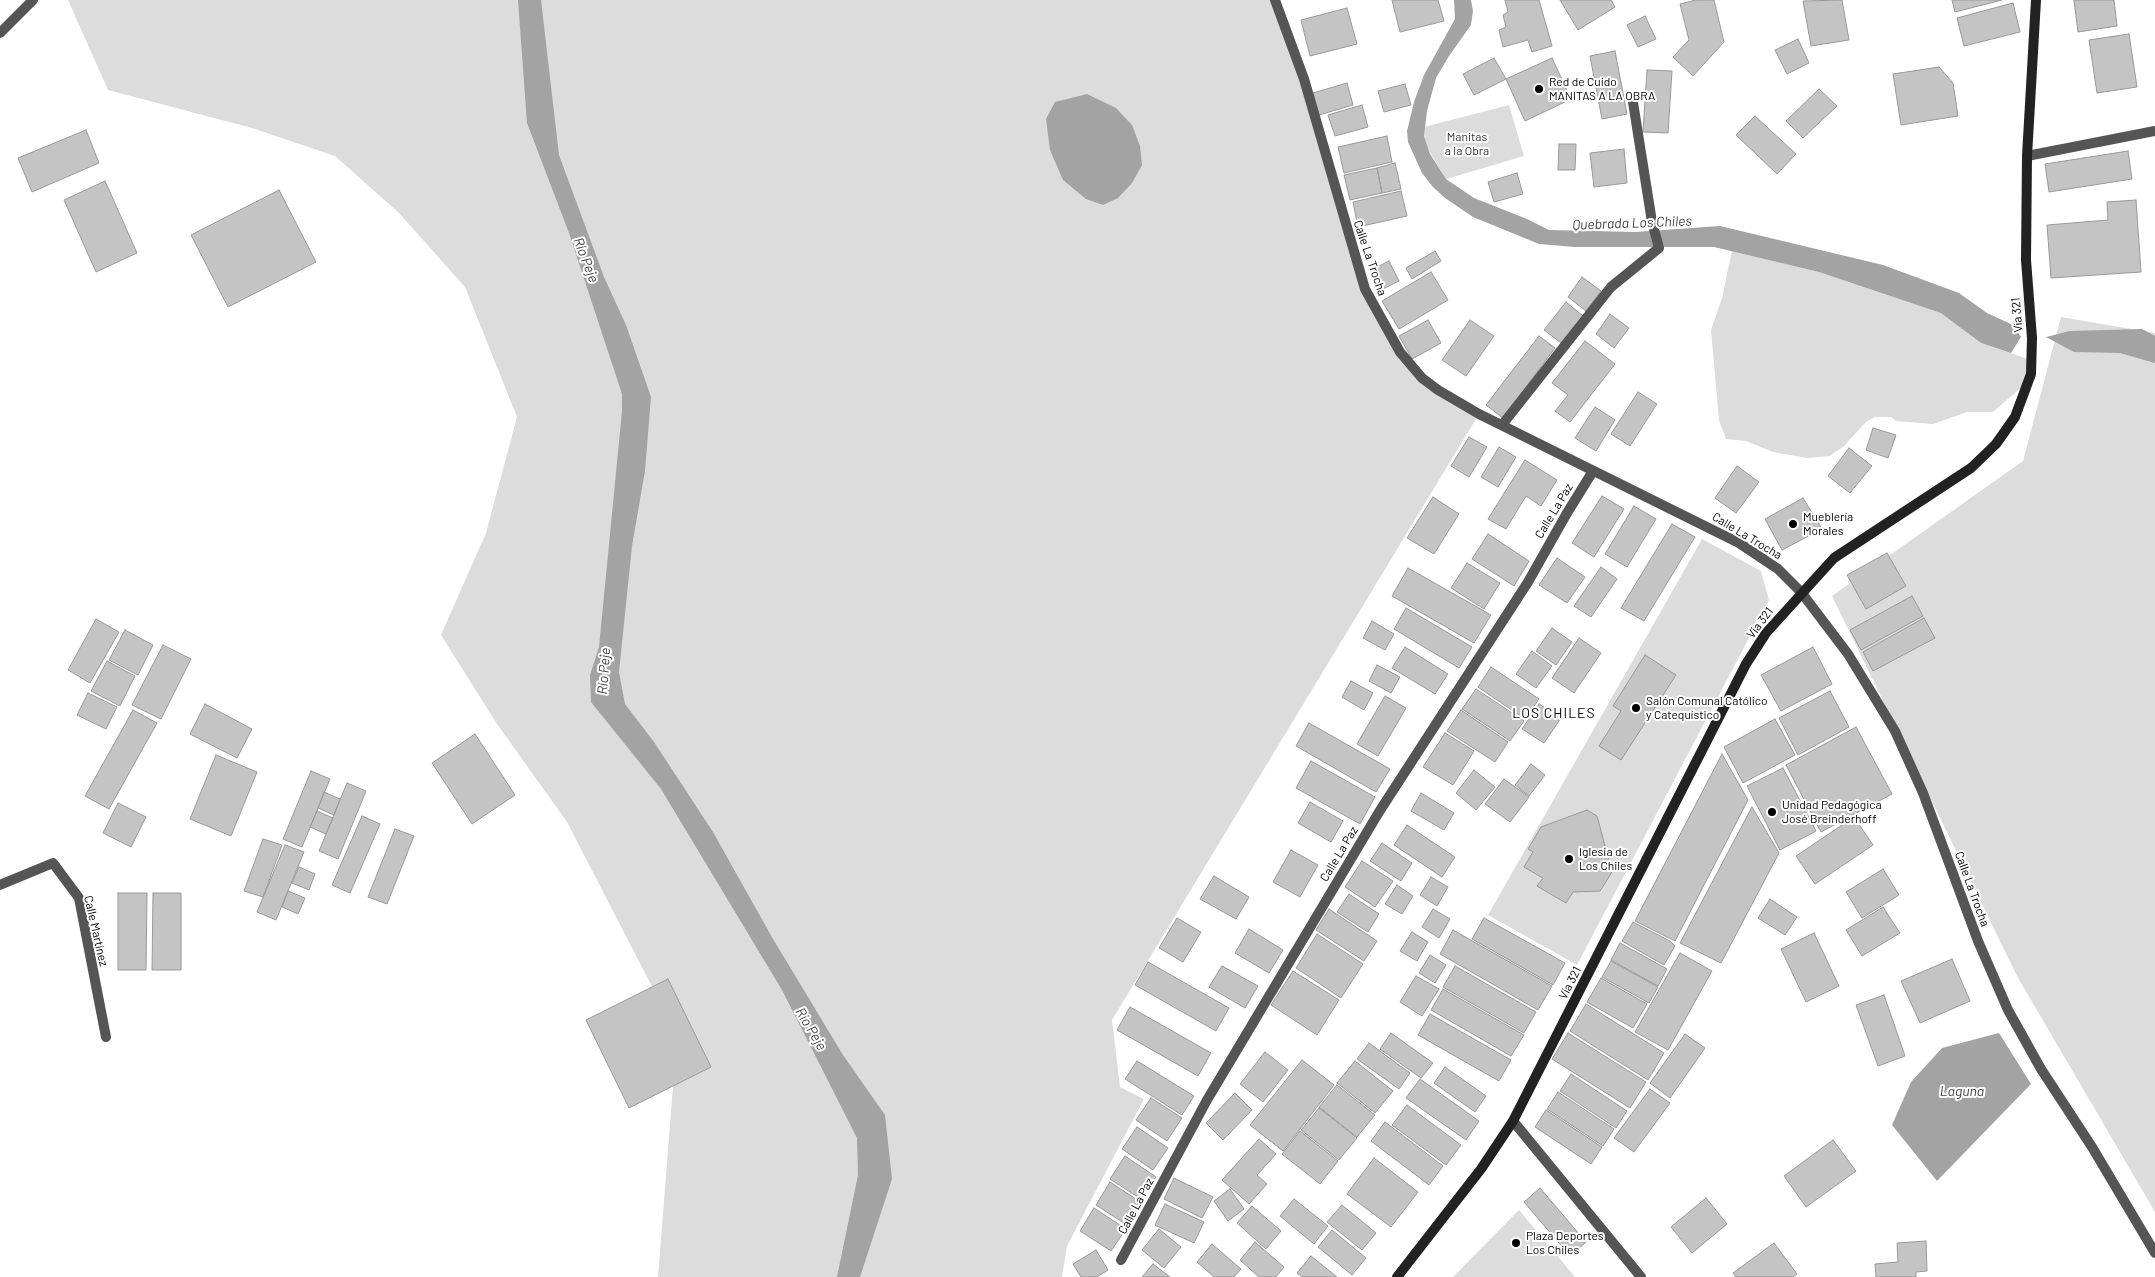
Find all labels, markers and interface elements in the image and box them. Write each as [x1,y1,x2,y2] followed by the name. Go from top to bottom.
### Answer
[1549,75,1655,103] place label: Red de Cuido MANITAS A LA OBRA
[1533,83,1545,95] marker: Red de Cuido MANITAS A LA OBRA
[1445,130,1489,158] park label: Manitas a la Obra
[1572,213,1692,233] water label: Quebrada Los Chiles
[1350,218,1390,298] street label: Calle La Trocha
[570,235,602,285] water label: Río Peje
[2008,297,2026,333] street label: Vía 321
[1532,481,1576,541] street label: Calle La Paz
[1709,510,1785,562] street label: Calle La Trocha
[1803,510,1853,538] place label: Mueblería Morales
[1787,518,1799,530] marker: Mueblería Morales
[1744,605,1776,641] street label: Vía 321
[594,647,614,695] water label: Río Peje
[1646,694,1768,722] place label: Salón Comunal Católico y Catequístico
[1630,702,1642,714] marker: Salón Comunal Católico y Catequístico
[1511,705,1597,721] district label: LOS CHILES
[1782,798,1882,826] place label: Unidad Pedagógica José Breinderhoff
[1766,806,1778,818] marker: Unidad Pedagógica José Breinderhoff
[1317,824,1361,884] street label: Calle La Paz
[1579,845,1632,873] place label: Iglesia de Los Chiles
[1952,849,1992,929] street label: Calle La Trocha
[1563,853,1575,865] marker: Iglesia de Los Chiles
[81,894,111,968] street label: Calle Martínez
[1556,964,1584,1002] street label: Vía 321
[792,1005,830,1053] water label: Río Peje
[1940,1083,1984,1099] water label: Laguna
[1115,1175,1157,1237] street label: Calle La Paz
[1526,1229,1604,1257] place label: Plaza Deportes Los Chiles
[1510,1237,1522,1249] marker: Plaza Deportes Los Chiles

